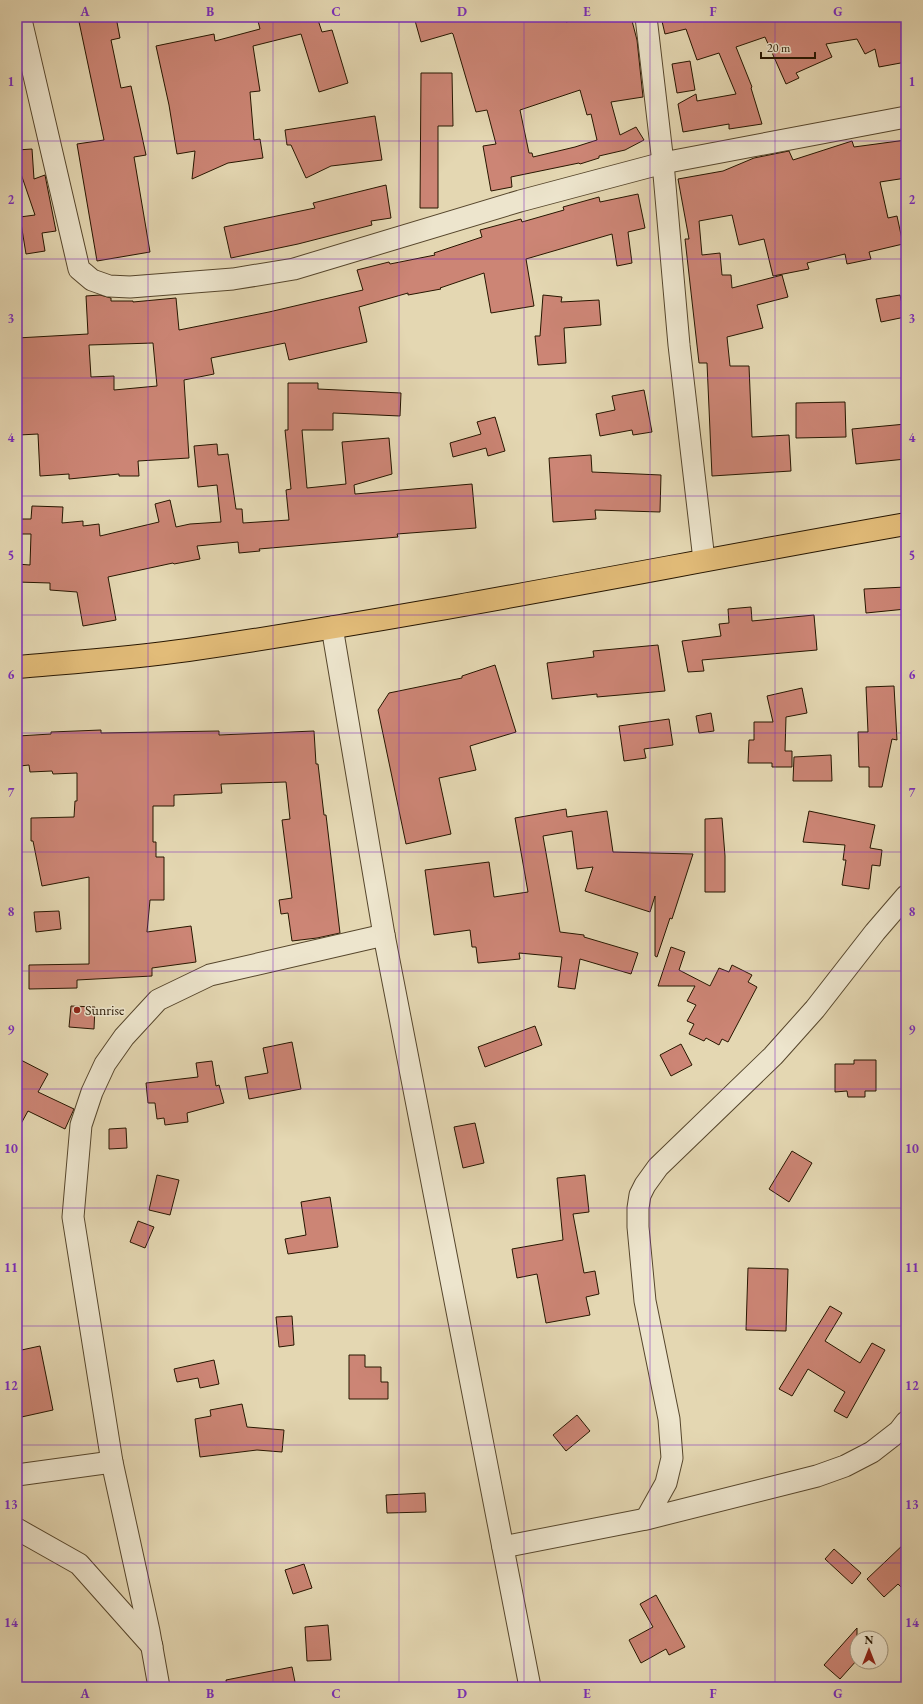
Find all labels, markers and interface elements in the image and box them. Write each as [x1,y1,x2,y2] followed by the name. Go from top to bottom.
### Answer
[79,3,90,20] text: A
[206,3,214,20] text: B
[331,3,341,20] text: C
[457,3,467,20] text: D
[583,3,591,20] text: E
[709,3,717,20] text: F
[833,3,843,20] text: G
[761,34,815,60] scale bar
[767,40,791,56] text: 20 m
[8,73,15,90] text: 1
[909,73,916,90] text: 1
[8,191,15,208] text: 2
[909,191,916,208] text: 2
[8,310,15,327] text: 3
[909,310,916,327] text: 3
[8,429,15,446] text: 4
[909,429,916,446] text: 4
[8,547,14,564] text: 5
[909,547,915,564] text: 5
[8,666,15,683] text: 6
[909,666,916,683] text: 6
[8,784,15,801] text: 7
[909,784,916,801] text: 7
[8,903,15,920] text: 8
[909,903,916,920] text: 8
[85,1001,125,1019] place label: Sunrise
[72,1005,82,1015] marker: Sunrise
[8,1021,15,1038] text: 9
[909,1021,916,1038] text: 9
[4,1140,18,1157] text: 10
[905,1140,919,1157] text: 10
[4,1259,18,1276] text: 11
[905,1259,919,1276] text: 11
[4,1377,18,1394] text: 12
[905,1377,919,1394] text: 12
[4,1496,18,1513] text: 13
[905,1496,919,1513] text: 13
[4,1614,18,1631] text: 14
[905,1614,919,1631] text: 14
[849,1630,889,1670] north arrow
[865,1633,874,1647] text: N
[79,1685,90,1702] text: A
[206,1685,214,1702] text: B
[331,1685,341,1702] text: C
[457,1685,467,1702] text: D
[583,1685,591,1702] text: E
[709,1685,717,1702] text: F
[833,1685,843,1702] text: G

